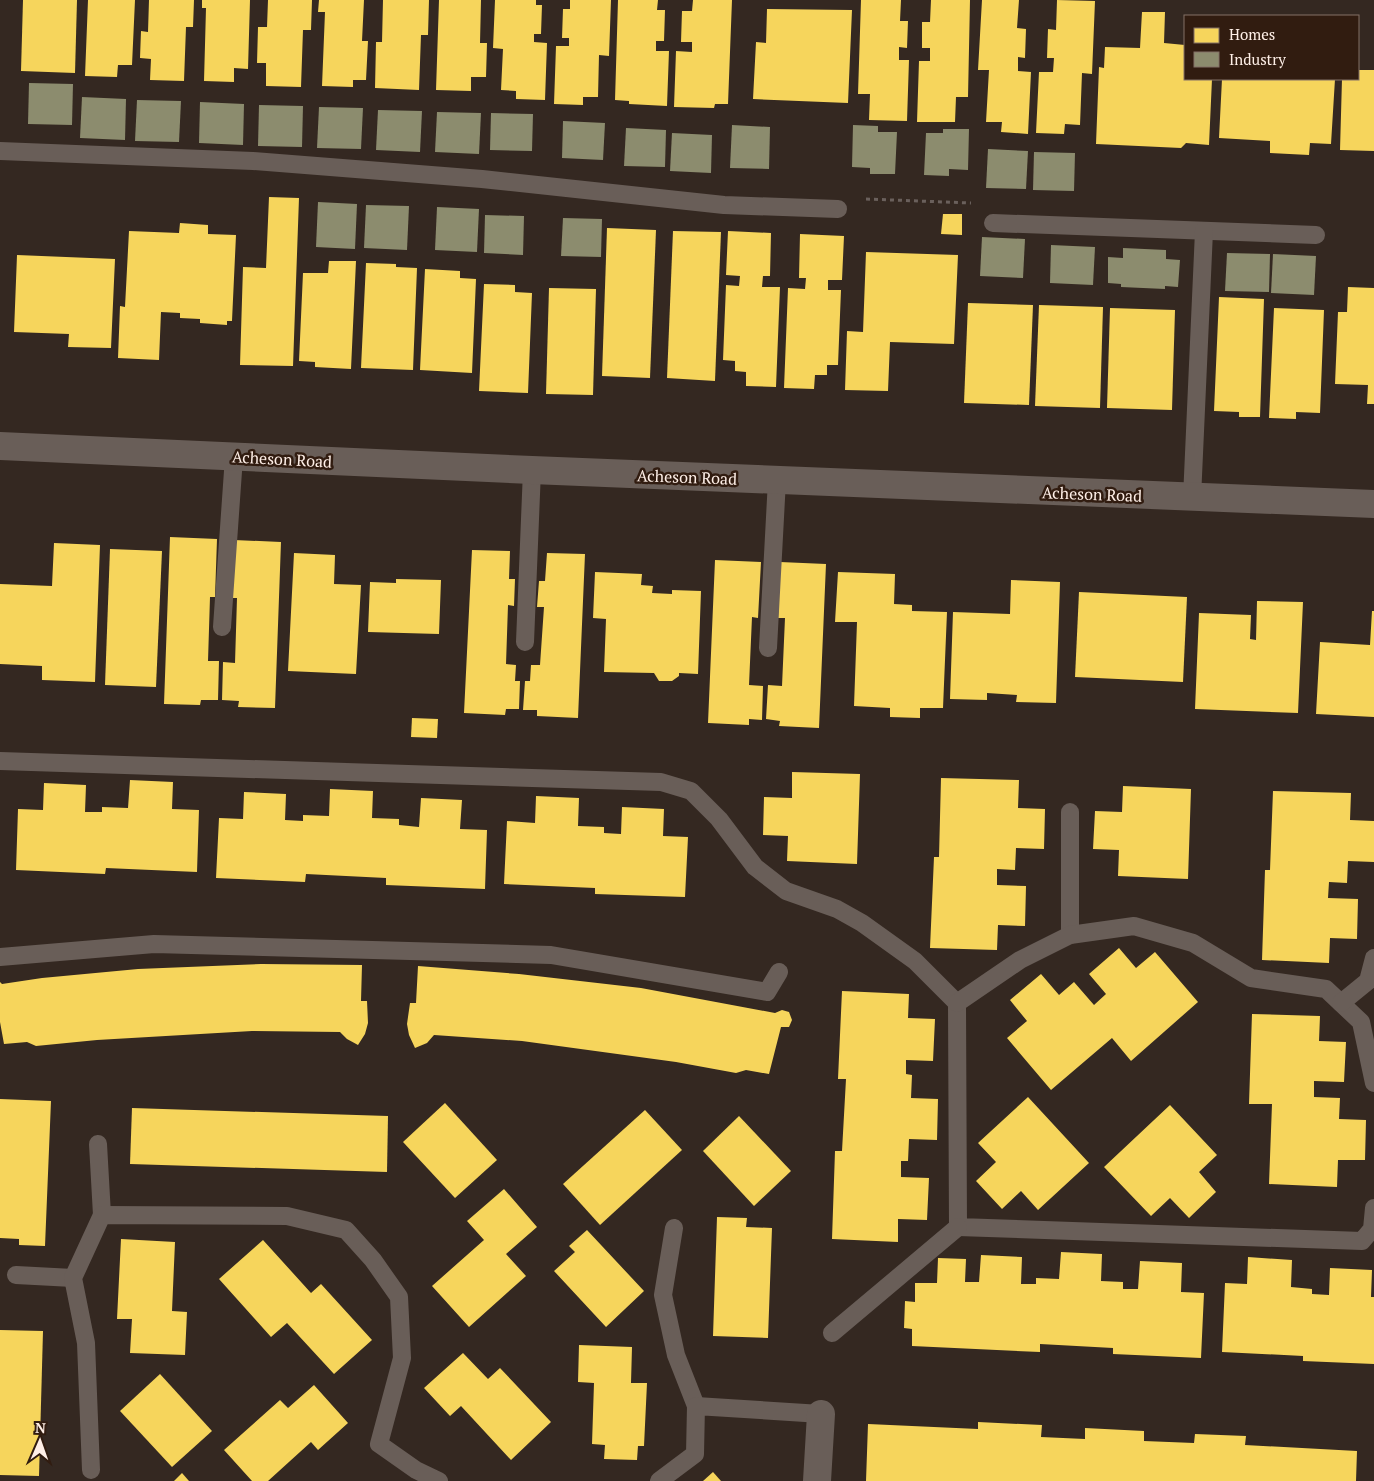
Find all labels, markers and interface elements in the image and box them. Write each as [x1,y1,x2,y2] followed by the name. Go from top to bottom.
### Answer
[1184,15,1359,80] legend
[1229,24,1275,44] text: Homes
[1229,49,1286,69] text: Industry
[231,445,333,473] street label: Acheson Road
[637,464,738,490] street label: Acheson Road
[1042,481,1143,507] street label: Acheson Road
[15,1416,65,1466] north arrow
[35,1418,46,1437] text: N

